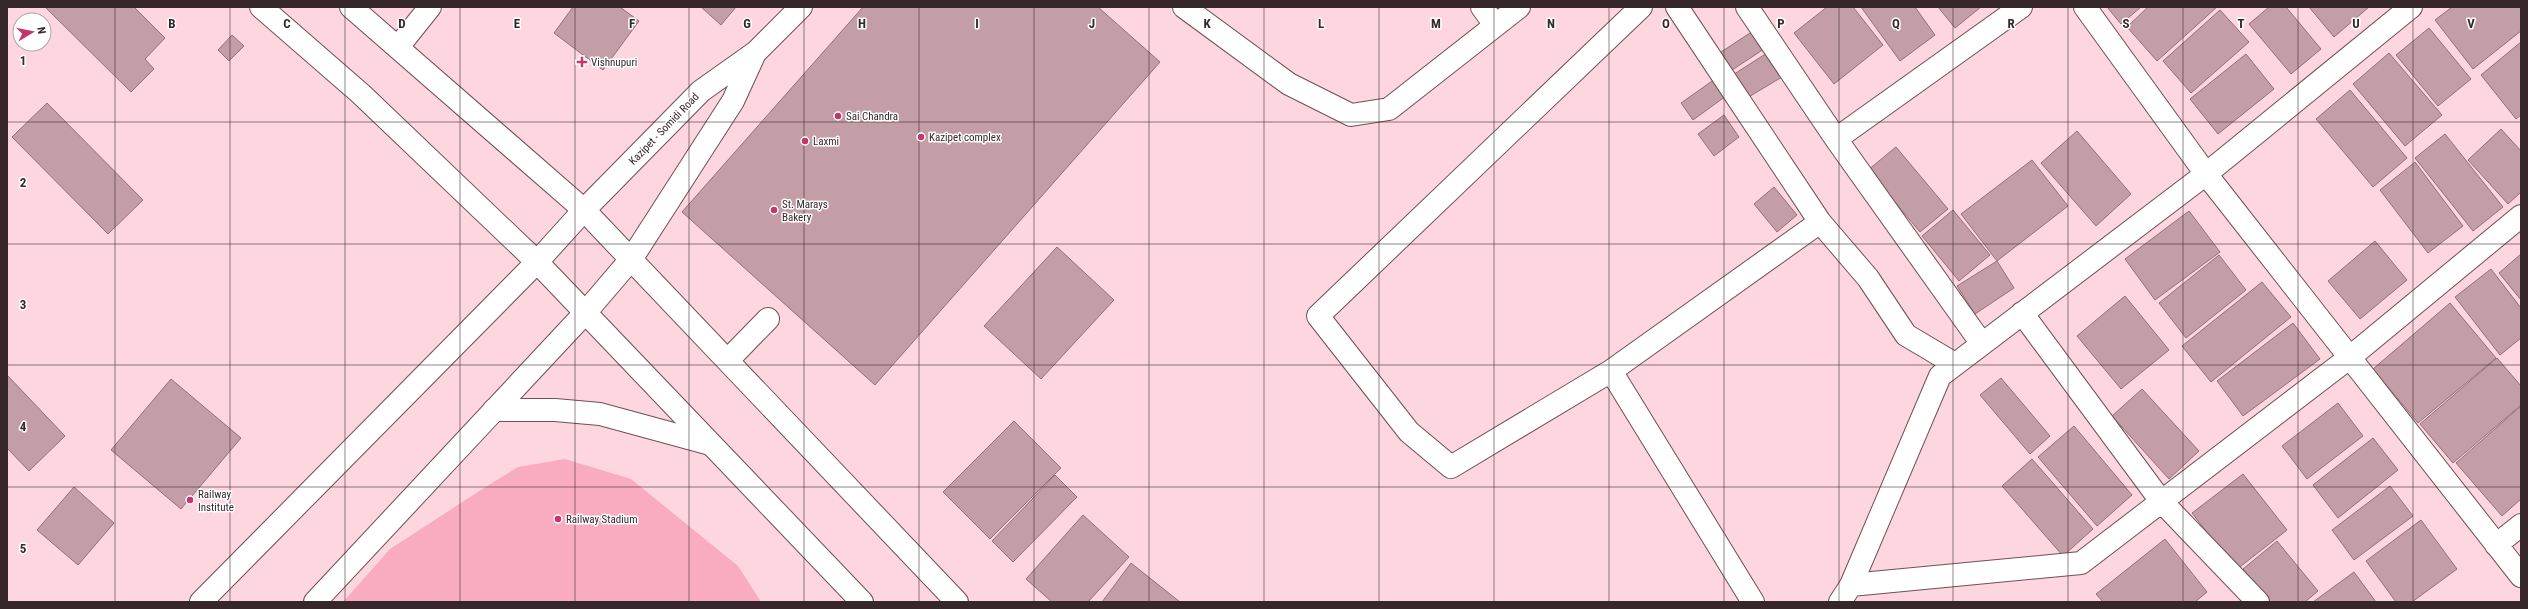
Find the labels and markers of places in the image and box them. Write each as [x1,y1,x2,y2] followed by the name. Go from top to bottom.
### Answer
[576,56,588,68] marker: Vishnupuri
[591,56,637,69] place label: Vishnupuri
[846,110,898,123] place label: Sai Chandra
[833,111,843,121] marker: Sai Chandra
[929,131,1001,144] place label: Kazipet complex
[916,132,926,142] marker: Kazipet complex
[813,135,839,148] place label: Laxmi
[800,136,810,146] marker: Laxmi
[782,198,828,224] place label: St. Marays Bakery
[769,205,779,215] marker: St. Marays Bakery
[198,488,234,514] place label: Railway Institute
[185,495,195,505] marker: Railway Institute
[566,513,637,526] place label: Railway Stadium
[553,514,563,524] marker: Railway Stadium

